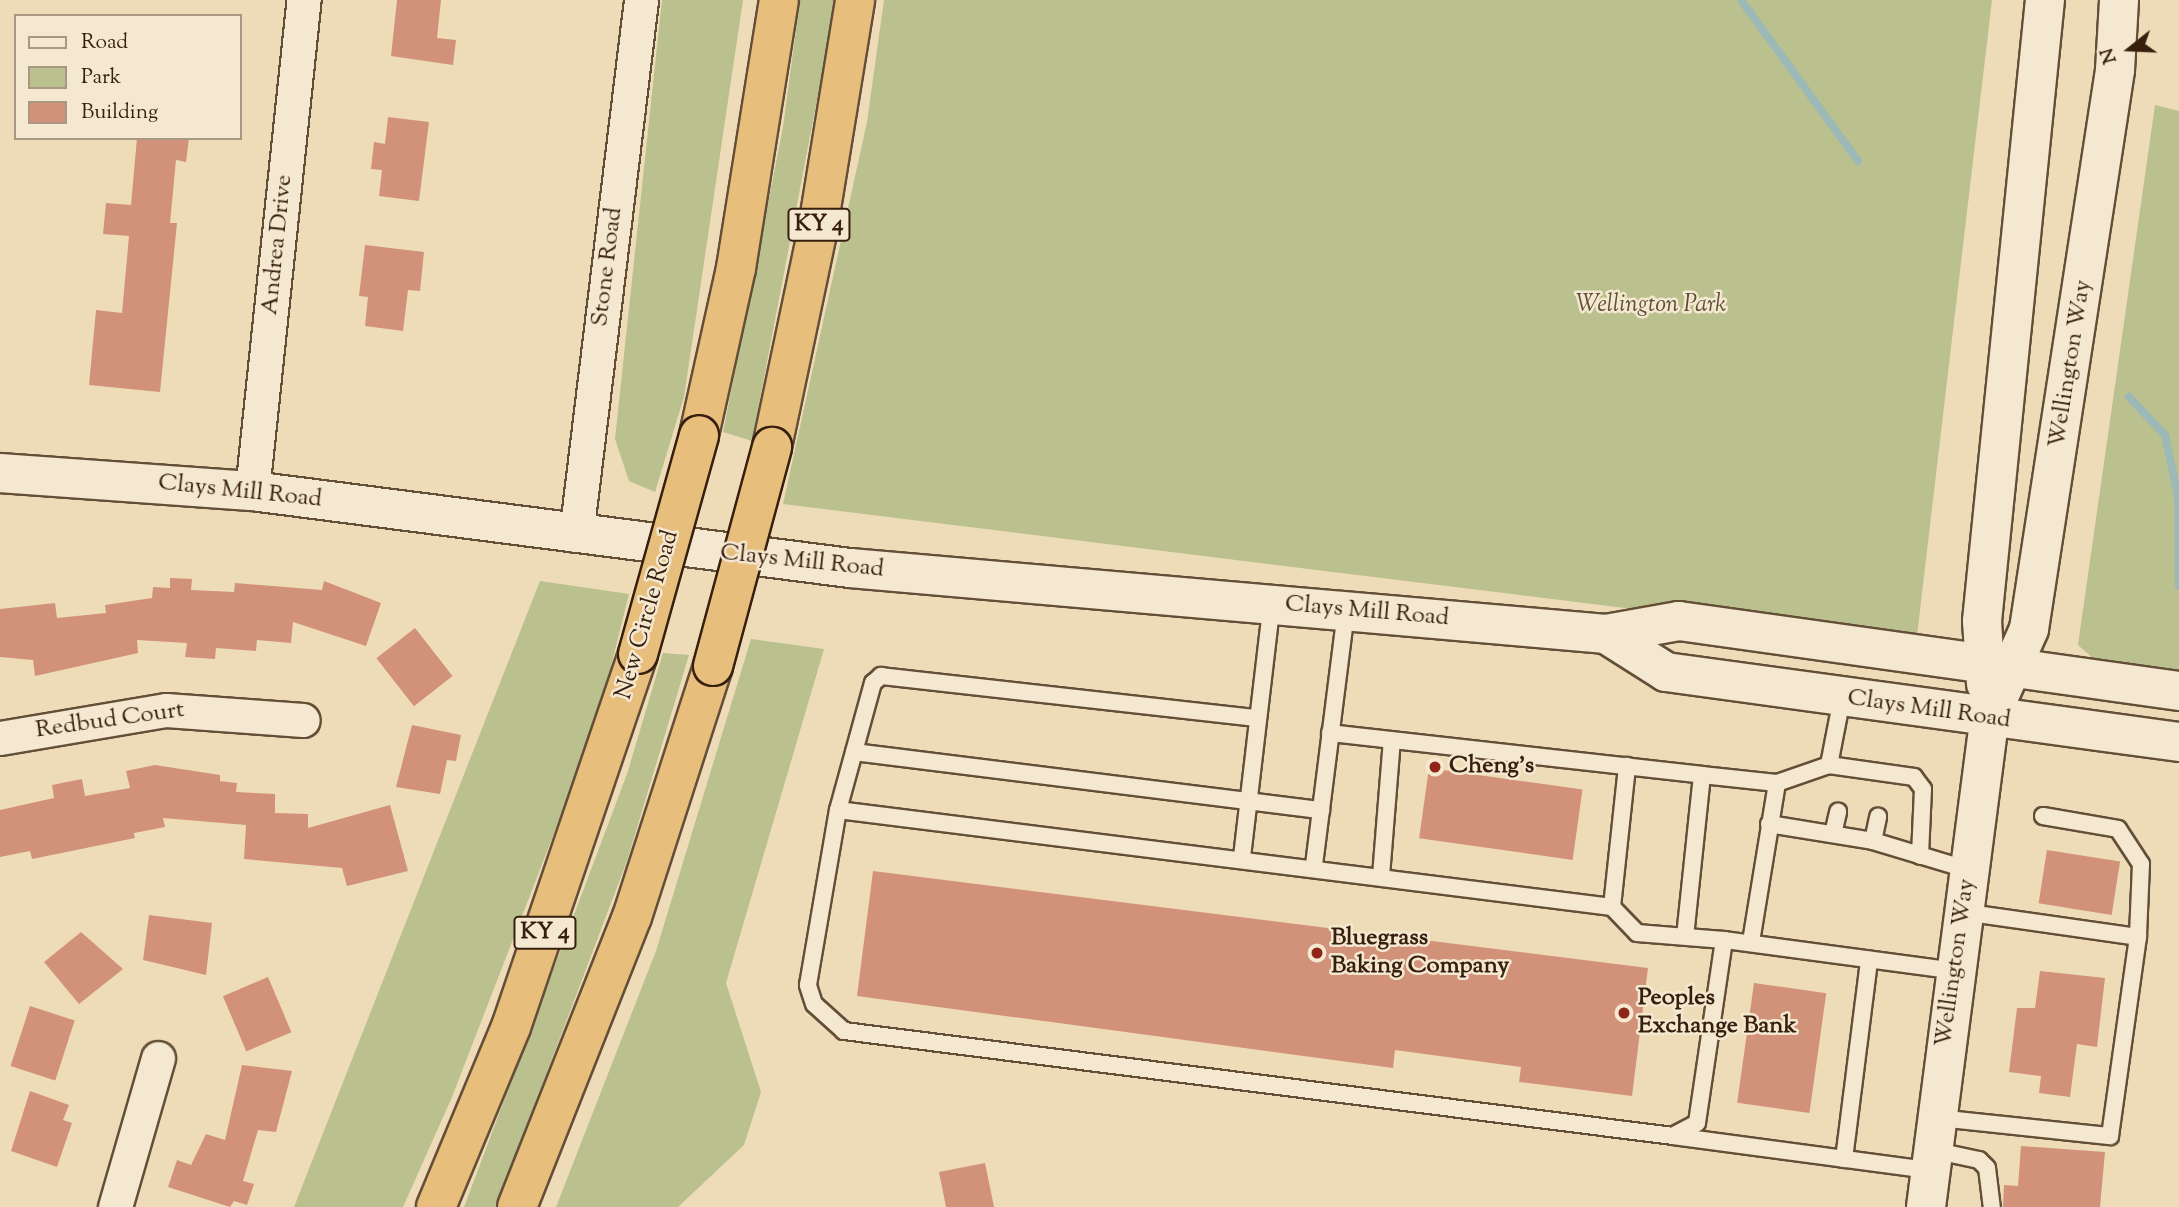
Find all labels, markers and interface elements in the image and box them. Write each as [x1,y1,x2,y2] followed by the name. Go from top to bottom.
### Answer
[14,14,242,140] legend
[2095,14,2165,84] north arrow
[81,28,128,58] text: Road
[2094,44,2125,67] text: N
[81,63,121,93] text: Park
[81,98,158,128] text: Building
[256,173,300,317] street label: Andrea Drive
[586,206,630,328] street label: Stone Road
[786,206,852,244] road number: KY 4
[2043,278,2099,450] street label: Wellington Way
[1576,292,1726,320] park label: Wellington Park
[157,469,323,515] street label: Clays Mill Road
[610,527,686,703] street label: New Circle Road
[719,539,885,585] street label: Clays Mill Road
[1284,590,1450,634] street label: Clays Mill Road
[1845,684,2013,736] street label: Clays Mill Road
[34,696,186,746] street label: Redbud Court
[1449,753,1534,781] place label: Cheng's
[1427,759,1443,775] marker: Cheng's
[1930,877,1982,1049] street label: Wellington Way
[512,914,578,952] road number: KY 4
[1331,925,1509,981] place label: Bluegrass Baking Company
[1309,945,1325,961] marker: Bluegrass Baking Company
[1638,985,1797,1041] place label: Peoples Exchange Bank
[1616,1005,1632,1021] marker: Peoples Exchange Bank

